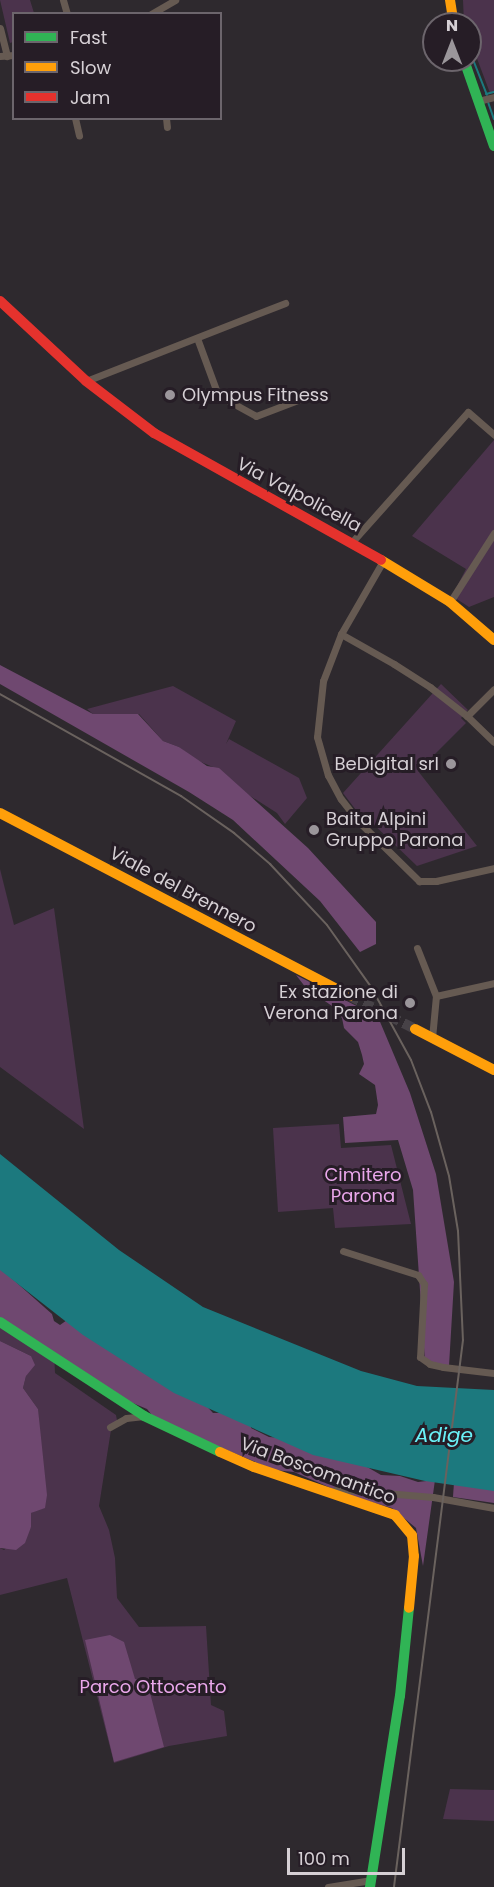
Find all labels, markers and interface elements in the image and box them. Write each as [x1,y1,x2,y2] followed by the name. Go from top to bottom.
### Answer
[12,12,222,120] legend
[422,12,482,72] north arrow
[446,14,458,37] text: N
[70,25,107,50] text: Fast
[70,55,111,80] text: Slow
[70,85,110,110] text: Jam
[182,384,329,406] place label: Olympus Fitness
[163,388,177,402] marker: Olympus Fitness
[233,453,365,537] street label: Via Valpolicella
[335,753,439,775] place label: BeDigital srl
[444,757,458,771] marker: BeDigital srl
[326,809,463,852] place label: Baita Alpini Gruppo Parona
[307,823,321,837] marker: Baita Alpini Gruppo Parona
[106,842,260,938] street label: Viale del Brennero
[263,982,398,1024] place label: Ex stazione di Verona Parona
[403,996,417,1010] marker: Ex stazione di Verona Parona
[324,1165,402,1208] park label: Cimitero Parona
[415,1423,473,1447] water label: Adige
[237,1433,399,1509] street label: Via Boscomantico
[79,1676,227,1698] park label: Parco Ottocento
[290,1836,408,1874] scale bar
[298,1846,350,1871] text: 100 m

